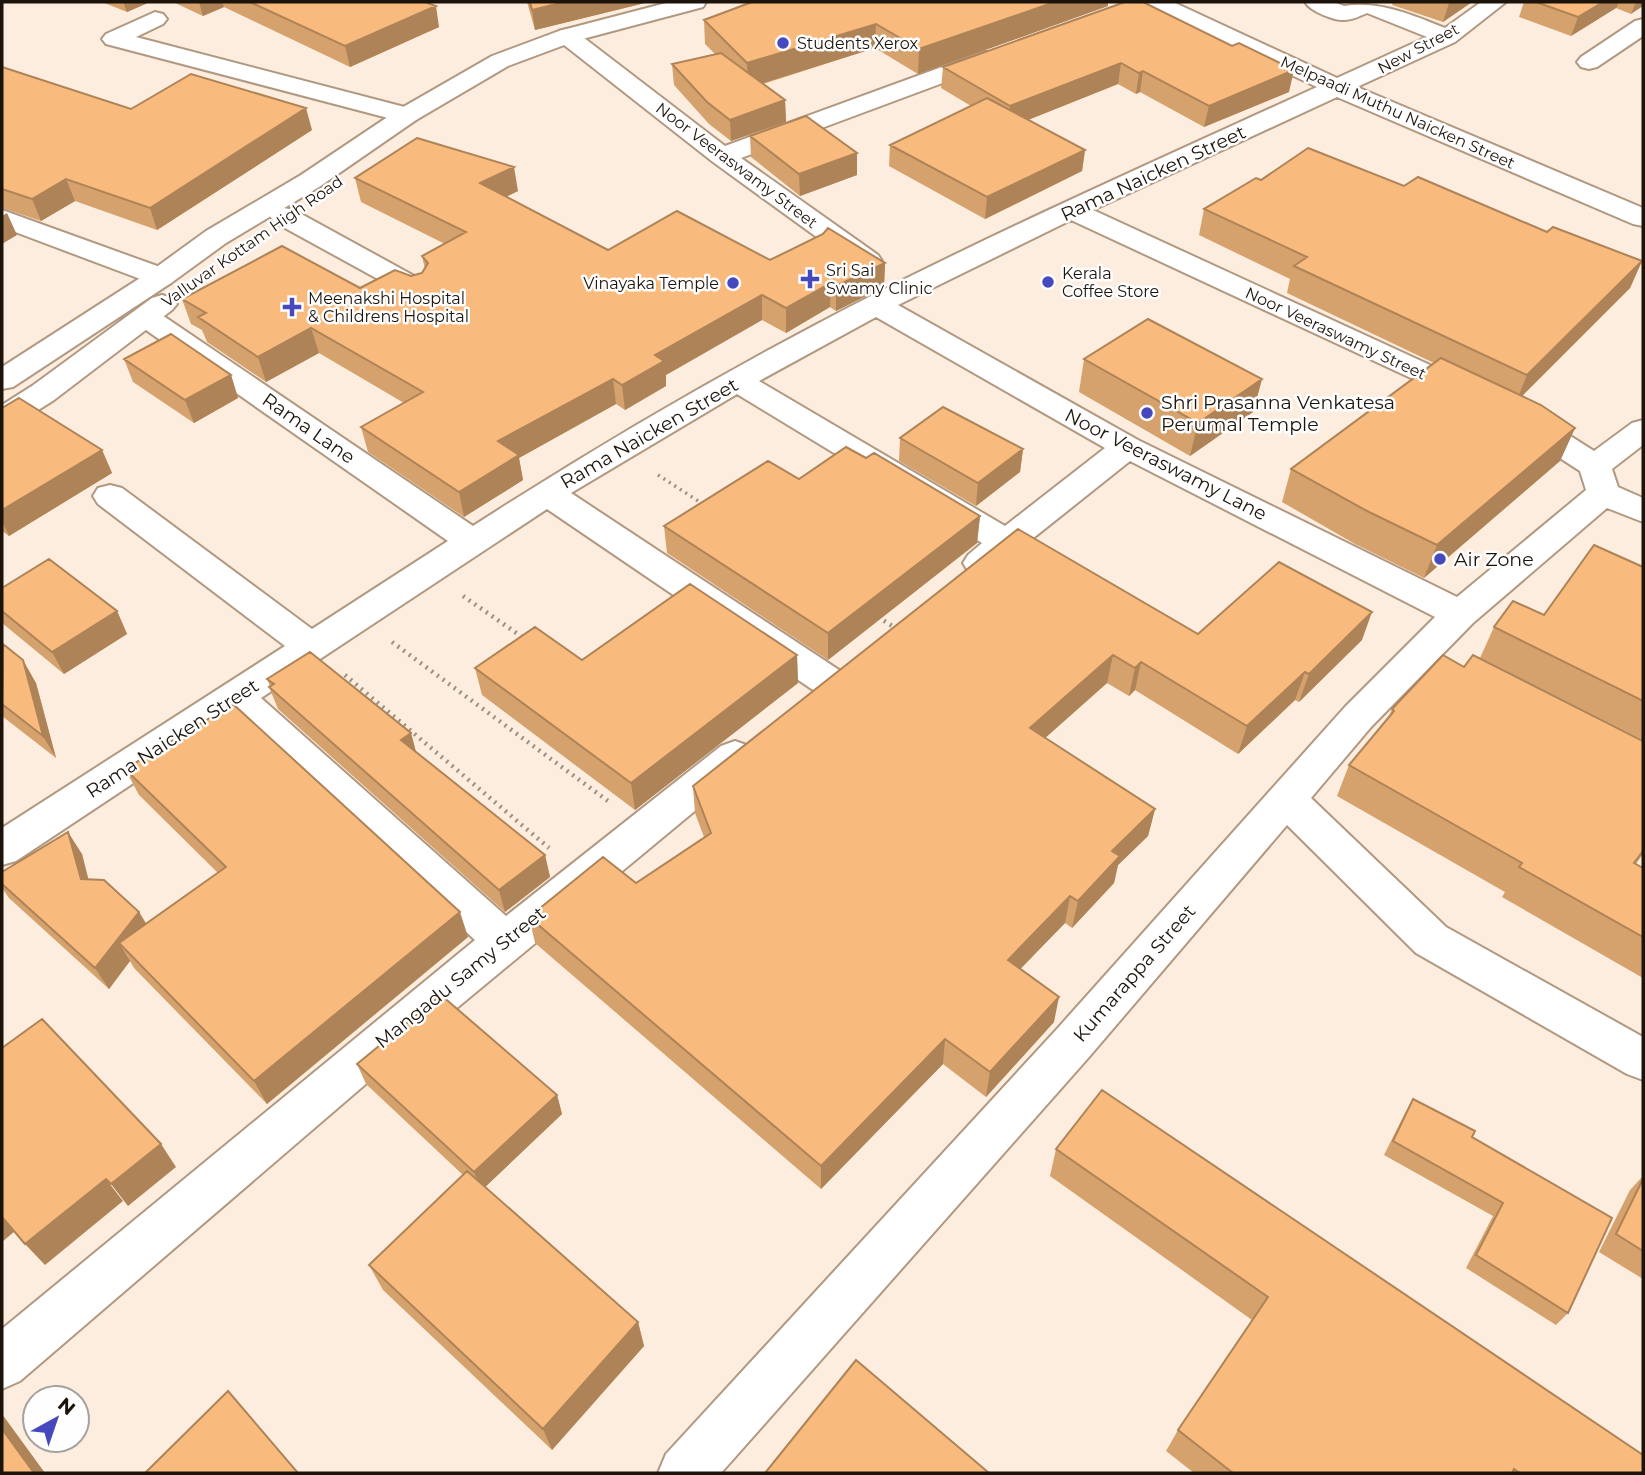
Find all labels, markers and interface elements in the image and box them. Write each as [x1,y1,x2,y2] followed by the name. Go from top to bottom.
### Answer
[1374,19,1462,78] street label: New Street
[797,34,919,53] place label: Students Xerox
[775,35,791,51] marker: Students Xerox
[1278,52,1518,173] street label: Melpaadi Muthu Naicken Street
[652,98,822,233] street label: Noor Veeraswamy Street
[1057,120,1250,226] street label: Rama Naicken Street
[158,171,346,311] street label: Valluvar Kottam High Road
[826,261,932,298] place label: Sri Sai Swamy Clinic
[1062,264,1159,301] place label: Kerala Coffee Store
[800,269,820,289] marker: Sri Sai Swamy Clinic
[583,274,719,293] place label: Vinayaka Temple
[1040,274,1056,290] marker: Kerala Coffee Store
[725,275,741,291] marker: Vinayaka Temple
[1242,283,1430,384] street label: Noor Veeraswamy Street
[308,289,469,326] place label: Meenakshi Hospital & Childrens Hospital
[282,297,302,317] marker: Meenakshi Hospital & Childrens Hospital
[556,373,742,494] street label: Rama Naicken Street
[258,388,360,469] street label: Rama Lane
[1161,391,1395,436] place label: Shri Prasanna Venkatesa Perumal Temple
[1061,403,1271,525] street label: Noor Veeraswamy Lane
[1139,405,1155,421] marker: Shri Prasanna Venkatesa Perumal Temple
[1454,548,1534,571] place label: Air Zone
[1432,551,1448,567] marker: Air Zone
[82,674,263,803] street label: Rama Naicken Street
[1068,900,1201,1047] street label: Kumarappa Street
[371,901,550,1053] street label: Mangadu Samy Street
[21,1384,91,1454] north arrow
[53,1393,80,1420] text: N

